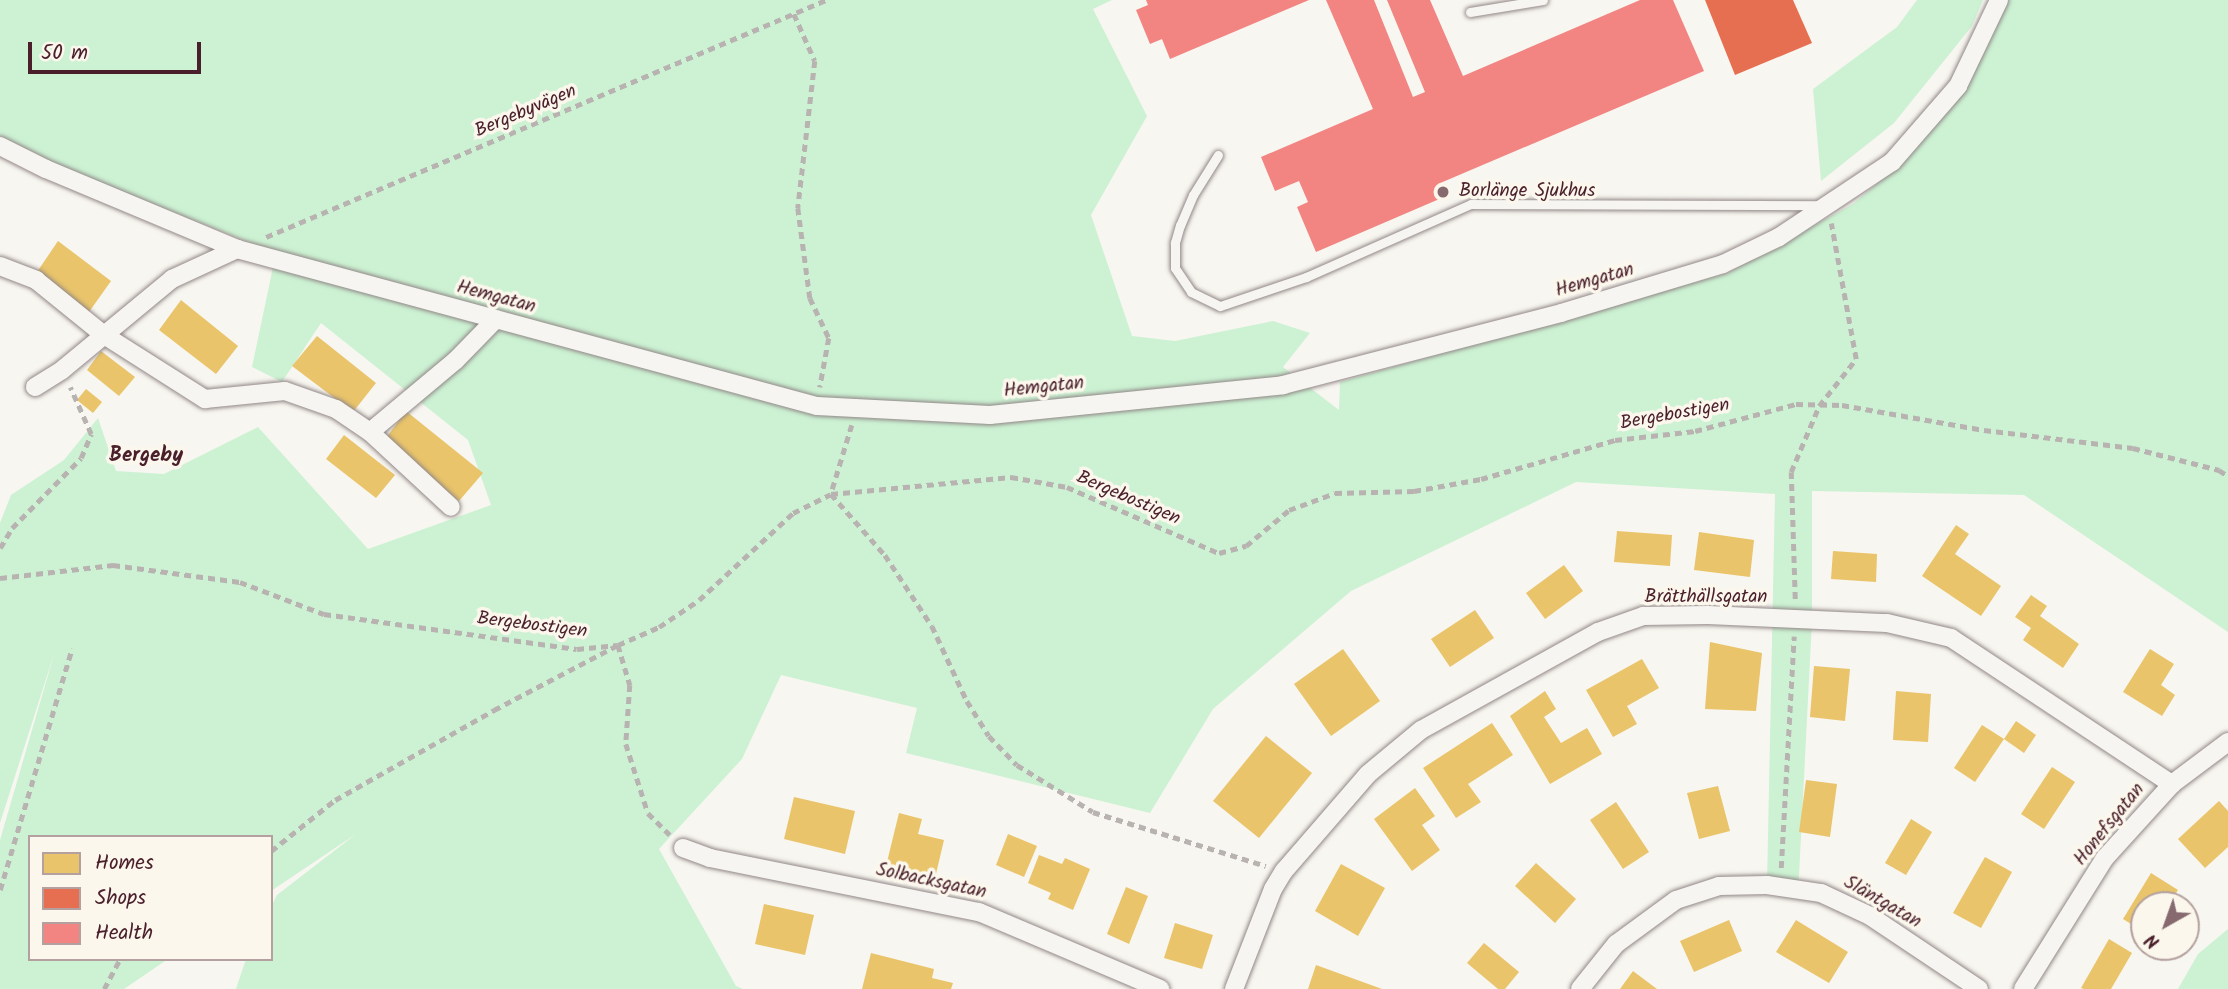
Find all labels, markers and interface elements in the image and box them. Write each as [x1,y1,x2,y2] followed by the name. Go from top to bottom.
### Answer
[32,28,205,72] scale bar
[41,37,88,70] text: 50 m
[472,80,580,144] street label: Bergebyvägen
[1459,181,1595,203] place label: Borlänge Sjukhus
[1433,182,1453,202] marker: Borlänge Sjukhus
[1553,259,1637,303] street label: Hemgatan
[454,277,538,319] street label: Hemgatan
[1003,372,1085,404] street label: Hemgatan
[1618,394,1732,436] street label: Bergebostigen
[109,443,183,469] district label: Bergeby
[1073,467,1183,531] street label: Bergebostigen
[1645,587,1767,609] street label: Brätthällsgatan
[476,608,588,644] street label: Bergebostigen
[2070,779,2150,871] street label: Honefsgatan
[28,835,273,961] legend
[95,847,154,880] text: Homes
[874,859,988,905] street label: Solbacksgatan
[1839,872,1925,934] street label: Släntgatan
[95,882,146,915] text: Shops
[2130,891,2200,961] north arrow
[95,917,153,950] text: Health
[2139,925,2167,956] text: N

